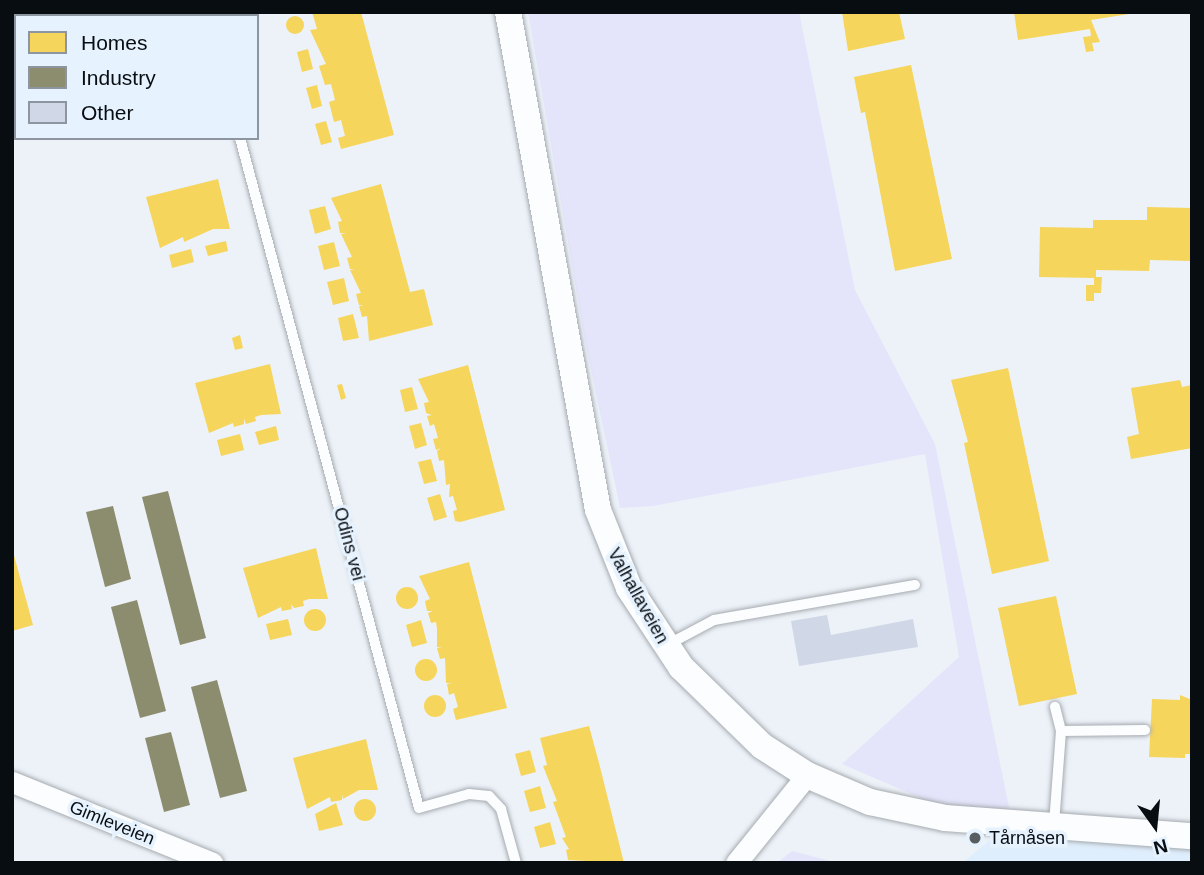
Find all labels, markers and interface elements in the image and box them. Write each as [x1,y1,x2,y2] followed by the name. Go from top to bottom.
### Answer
[14,14,259,140] legend
[81,31,148,54] text: Homes
[81,66,156,89] text: Industry
[81,101,134,124] text: Other
[329,505,369,583] street label: Odins vei
[603,545,673,647] street label: Valhallaveien
[1120,791,1190,861] north arrow
[66,796,158,850] street label: Gimleveien
[989,827,1065,849] place label: Tårnåsen
[967,830,983,846] marker: Tårnåsen
[1151,835,1170,859] text: N

